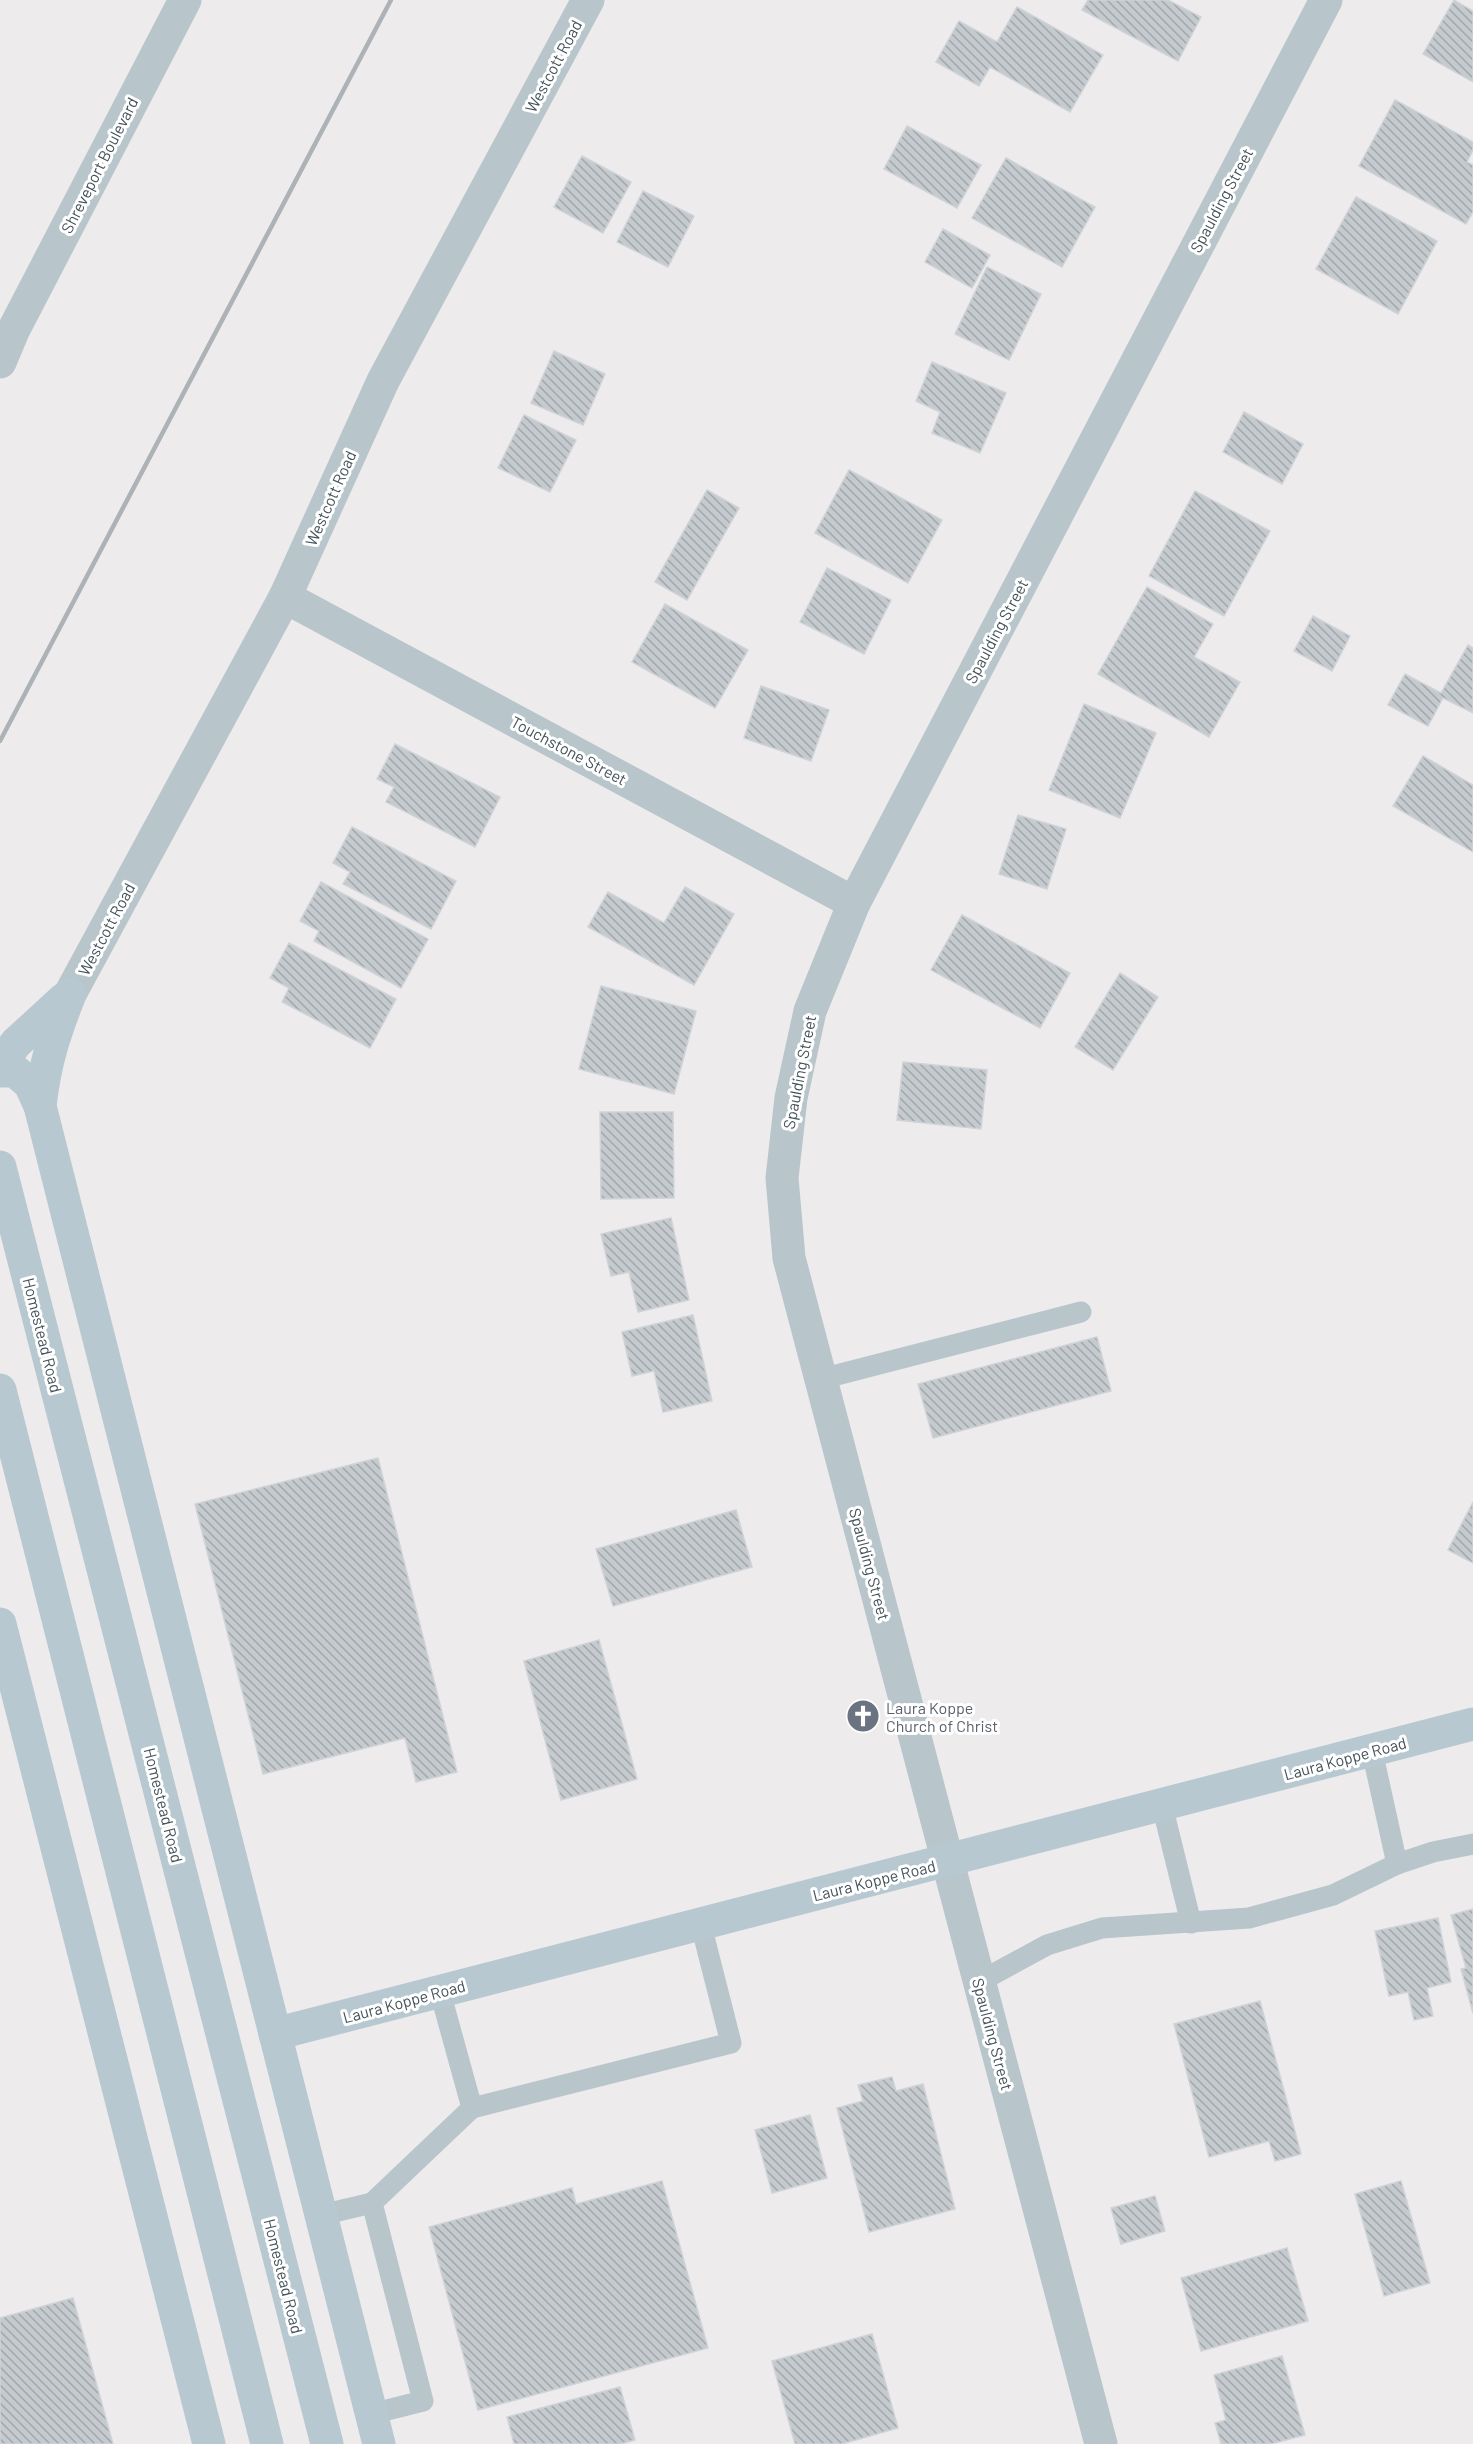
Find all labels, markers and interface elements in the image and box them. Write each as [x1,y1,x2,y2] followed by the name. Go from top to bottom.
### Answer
[521,16,585,116] street label: Westcott Road
[57,94,141,236] street label: Shreveport Boulevard
[1186,145,1256,255] street label: Spaulding Street
[301,448,359,548] street label: Westcott Road
[961,576,1031,686] street label: Spaulding Street
[508,712,630,788] street label: Touchstone Street
[74,879,138,979] street label: Westcott Road
[779,1013,819,1131] street label: Spaulding Street
[20,1276,66,1394] street label: Homestead Road
[846,1506,894,1622] street label: Spaulding Street
[845,1698,881,1734] church icon: Laura Koppe Church of Christ
[886,1698,998,1735] place label: Laura Koppe Church of Christ
[1282,1733,1408,1783] street label: Laura Koppe Road
[141,1746,187,1864] street label: Homestead Road
[811,1856,937,1904] street label: Laura Koppe Road
[341,1976,467,2026] street label: Laura Koppe Road
[969,1976,1017,2092] street label: Spaulding Street
[261,2217,307,2335] street label: Homestead Road

